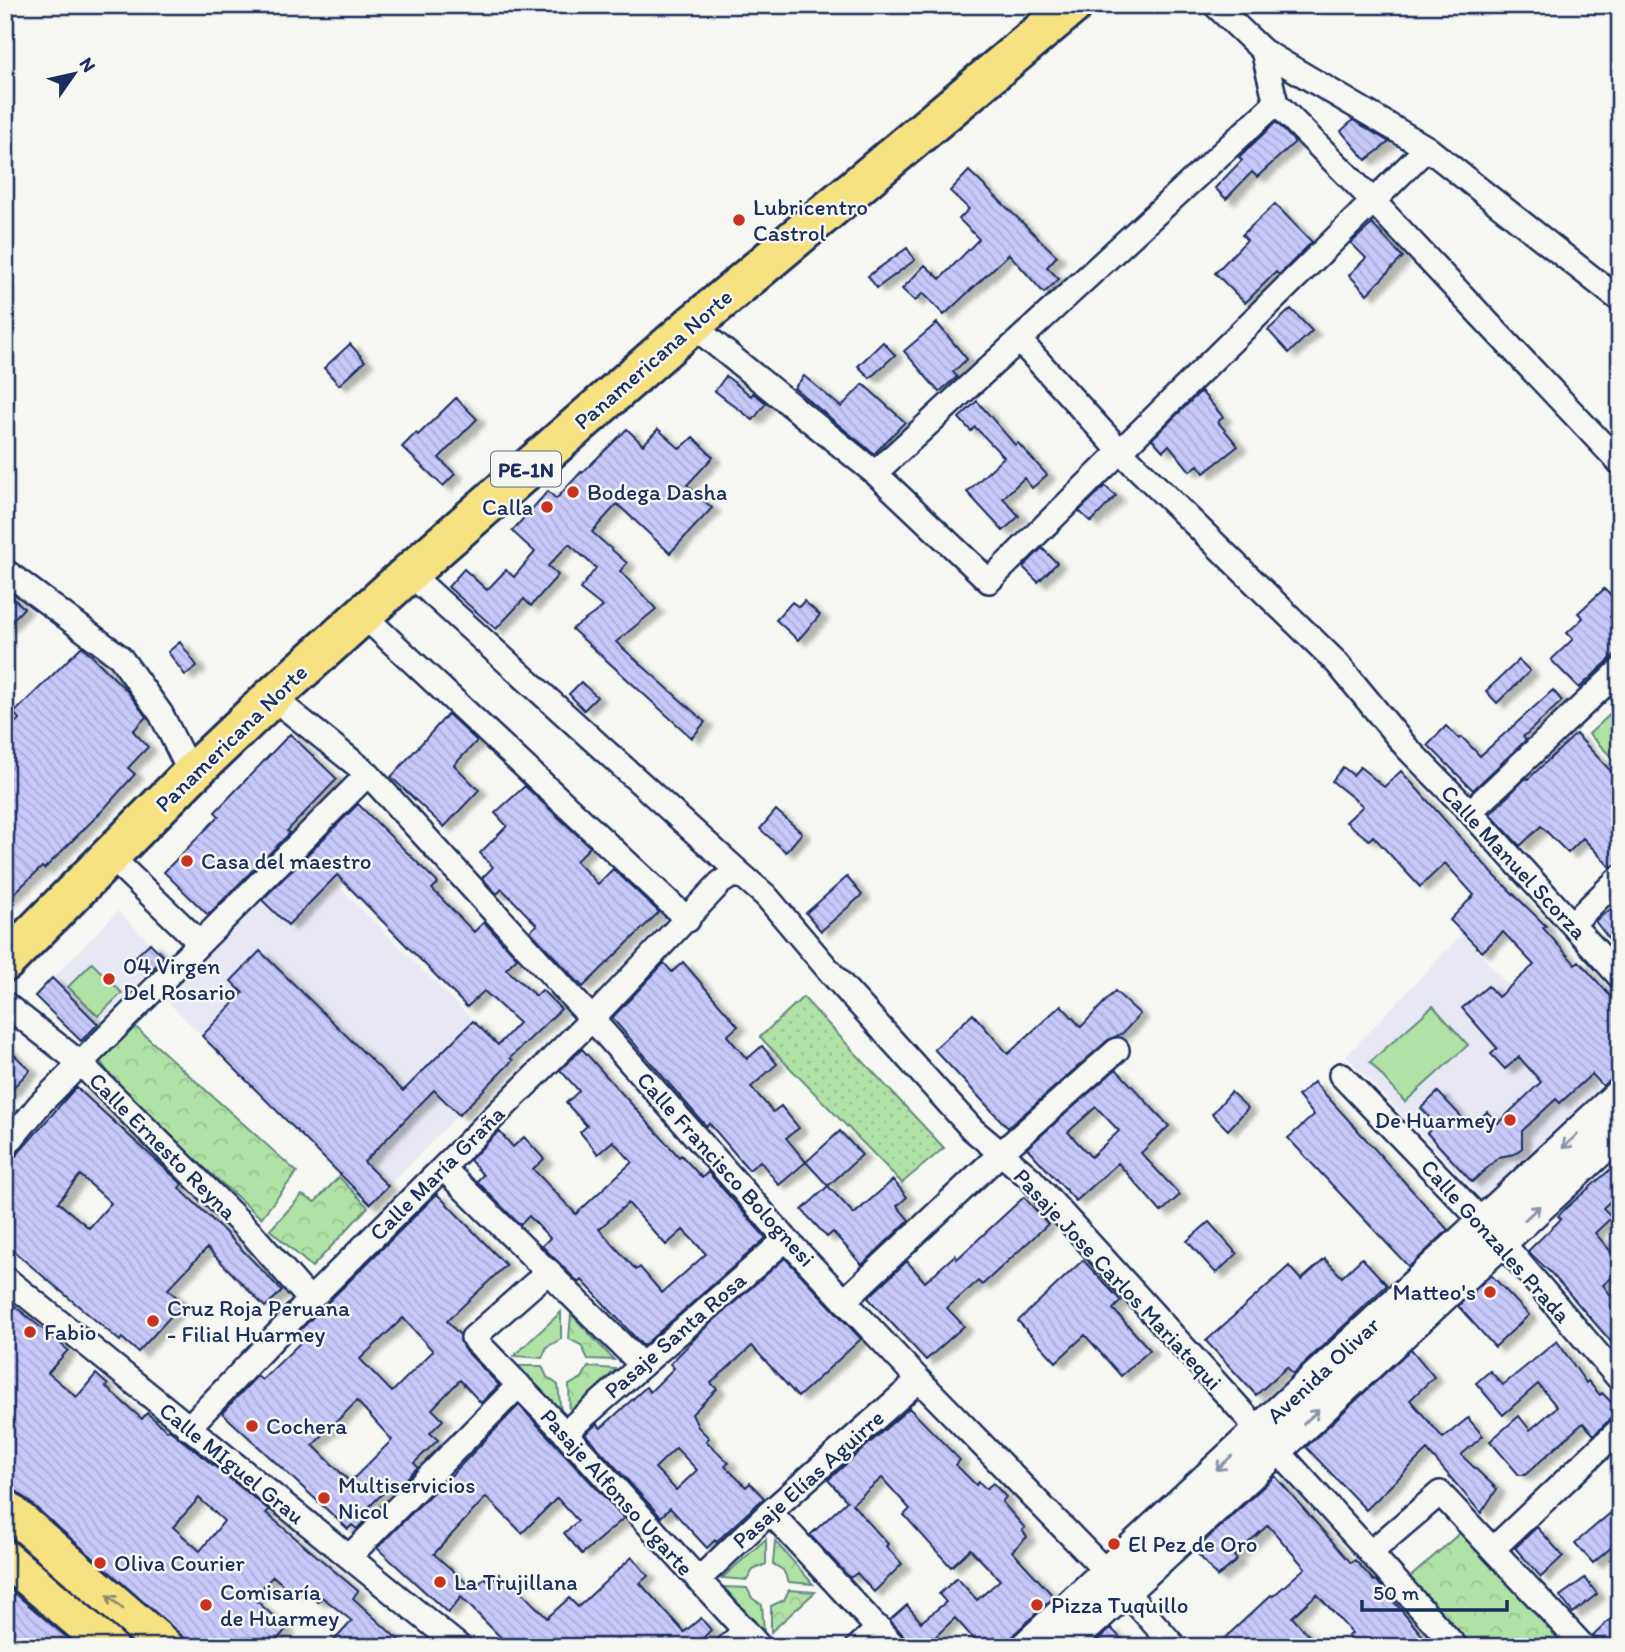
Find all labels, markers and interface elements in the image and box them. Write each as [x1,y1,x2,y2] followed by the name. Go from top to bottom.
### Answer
[38,38,108,108] north arrow
[75,53,101,77] text: N
[753,193,868,247] place label: Lubricentro Castrol
[731,212,747,228] marker: Lubricentro Castrol
[568,283,738,435] street label: Panamericana Norte
[491,452,561,486] road number: PE-1N
[587,478,727,506] place label: Bodega Dasha
[565,484,581,500] marker: Bodega Dasha
[482,493,533,521] place label: Calla
[539,499,555,515] marker: Calla
[149,658,313,818] street label: Panamericana Norte
[1435,779,1593,945] street label: Calle Manuel Scorza
[201,847,372,875] place label: Casa del maestro
[179,853,195,869] marker: Casa del maestro
[123,952,236,1006] place label: 04 Virgen Del Rosario
[101,971,117,987] marker: 04 Virgen Del Rosario
[83,1066,243,1226] street label: Calle Ernesto Reyna
[631,1066,821,1272] street label: Calle Francisco Bolognesi
[364,1099,511,1246] street label: Calle María Graña
[1375,1106,1496,1134] place label: De Huarmey
[1502,1112,1518,1128] marker: De Huarmey
[1562,1132,1579,1149] one-way arrow
[1415,1153,1577,1329] street label: Calle Gonzales Prada
[1008,1162,1228,1396] street label: Pasaje Jose Carlos Mariatequi
[1523,1204,1540,1221] one-way arrow
[598,1266,752,1404] street label: Pasaje Santa Rosa
[1392,1278,1476,1306] place label: Matteo's
[1482,1284,1498,1300] marker: Matteo's
[167,1294,350,1348] place label: Cruz Roja Peruana - Filial Huarmey
[1261,1311,1385,1429] street label: Avenida Olivar
[145,1313,161,1329] marker: Cruz Roja Peruana - Filial Huarmey
[44,1318,97,1346] place label: Fabio
[22,1324,38,1340] marker: Fabio
[154,1396,310,1530] street label: Calle MIguel Grau
[534,1403,700,1581] street label: Pasaje Alfonso Ugarte
[726,1404,890,1554] street label: Pasaje Elías Aguirre
[1302,1409,1319,1426] one-way arrow
[266,1412,347,1440] place label: Cochera
[244,1418,260,1434] marker: Cochera
[1216,1455,1233,1472] one-way arrow
[338,1471,476,1525] place label: Multiservicios Nicol
[316,1490,332,1506] marker: Multiservicios Nicol
[1128,1530,1258,1558] place label: El Pez de Oro
[1106,1536,1122,1552] marker: El Pez de Oro
[114,1549,245,1577] place label: Oliva Courier
[92,1555,108,1571] marker: Oliva Courier
[454,1568,577,1596] place label: La Trujillana
[1362,1568,1508,1612] scale bar
[432,1574,448,1590] marker: La Trujillana
[220,1578,339,1632] place label: Comisaría de Huarmey
[1373,1580,1420,1605] text: 50 m
[1051,1591,1188,1619] place label: Pizza Tuquillo
[106,1594,124,1610] one-way arrow
[198,1597,214,1613] marker: Comisaría de Huarmey
[1029,1597,1045,1613] marker: Pizza Tuquillo

